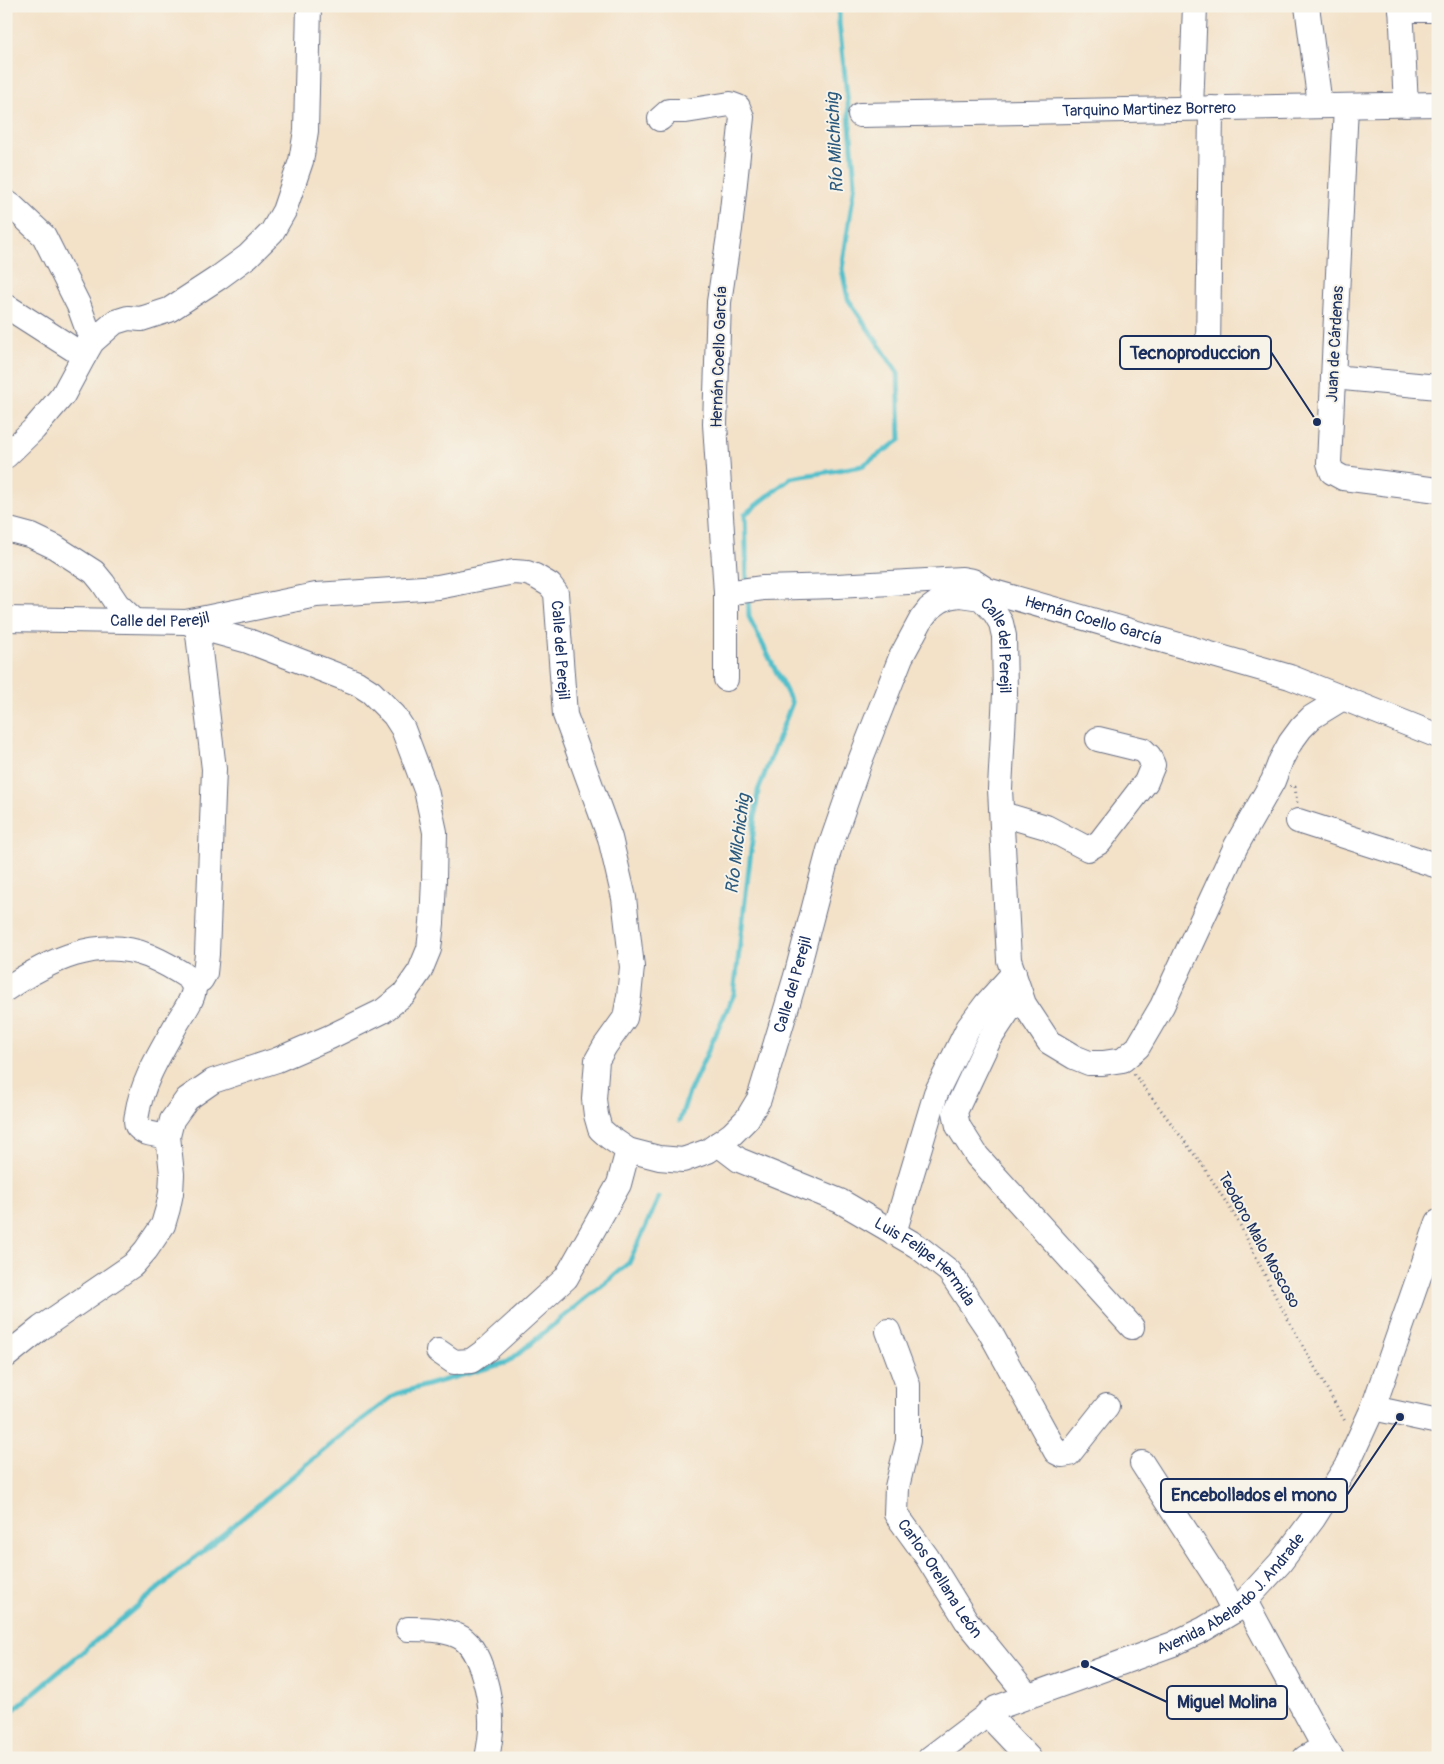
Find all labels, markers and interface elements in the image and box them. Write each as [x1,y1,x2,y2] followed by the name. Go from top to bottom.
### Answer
[821,90,849,194] water label: Río Milchichig
[1062,98,1237,121] street label: Tarquino Martinez Borrero
[1322,285,1348,403] street label: Juan de Cárdenas
[707,286,731,428] street label: Hernán Coello García
[1120,336,1271,369] callout: Tecnoproduccion
[1129,342,1260,365] text: Tecnoproduccion
[1022,591,1164,650] street label: Hernán Coello García
[976,594,1015,694] street label: Calle del Perejil
[547,600,574,701] street label: Calle del Perejil
[110,607,211,632] street label: Calle del Perejil
[720,791,756,895] water label: Río Milchichig
[769,934,816,1035] street label: Calle del Perejil
[1213,1168,1305,1312] street label: Teodoro Malo Moscoso
[871,1213,980,1310] street label: Luis Felipe Hermida
[1161,1479,1347,1512] callout: Encebollados el mono
[1171,1484,1337,1507] text: Encebollados el mono
[893,1515,987,1642] street label: Carlos Orellana León
[1154,1529,1309,1659] street label: Avenida Abelardo J. Andrade
[1167,1686,1287,1719] callout: Miguel Molina
[1177,1691,1278,1714] text: Miguel Molina

